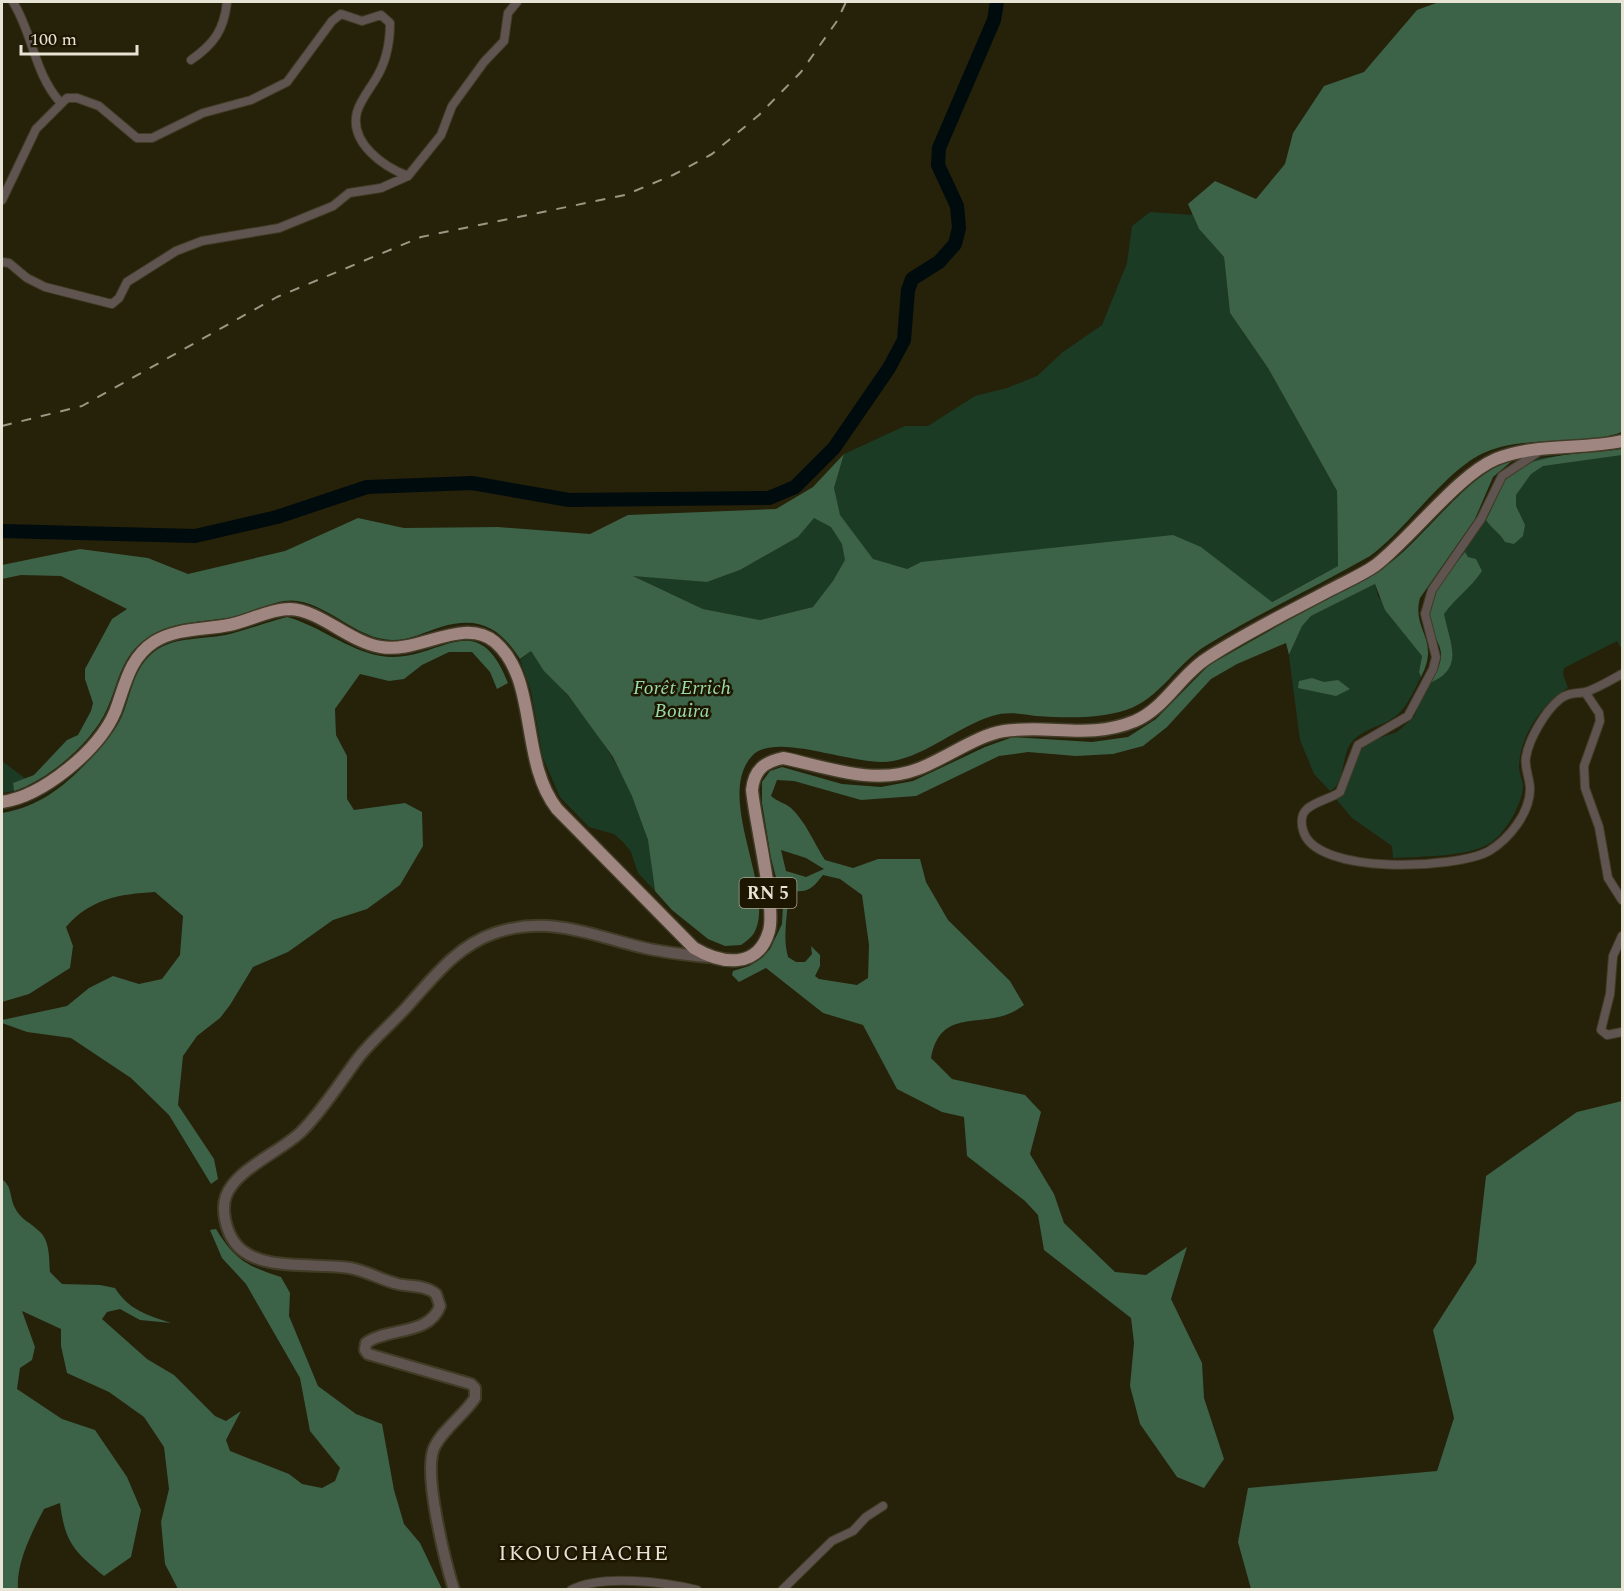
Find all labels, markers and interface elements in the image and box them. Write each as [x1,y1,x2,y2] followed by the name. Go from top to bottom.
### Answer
[21,18,136,56] scale bar
[30,26,77,53] text: 100 m
[633,673,731,726] park label: Forêt Errich Bouira
[740,878,796,908] road number: RN 5
[498,1537,670,1570] district label: IKOUCHACHE

